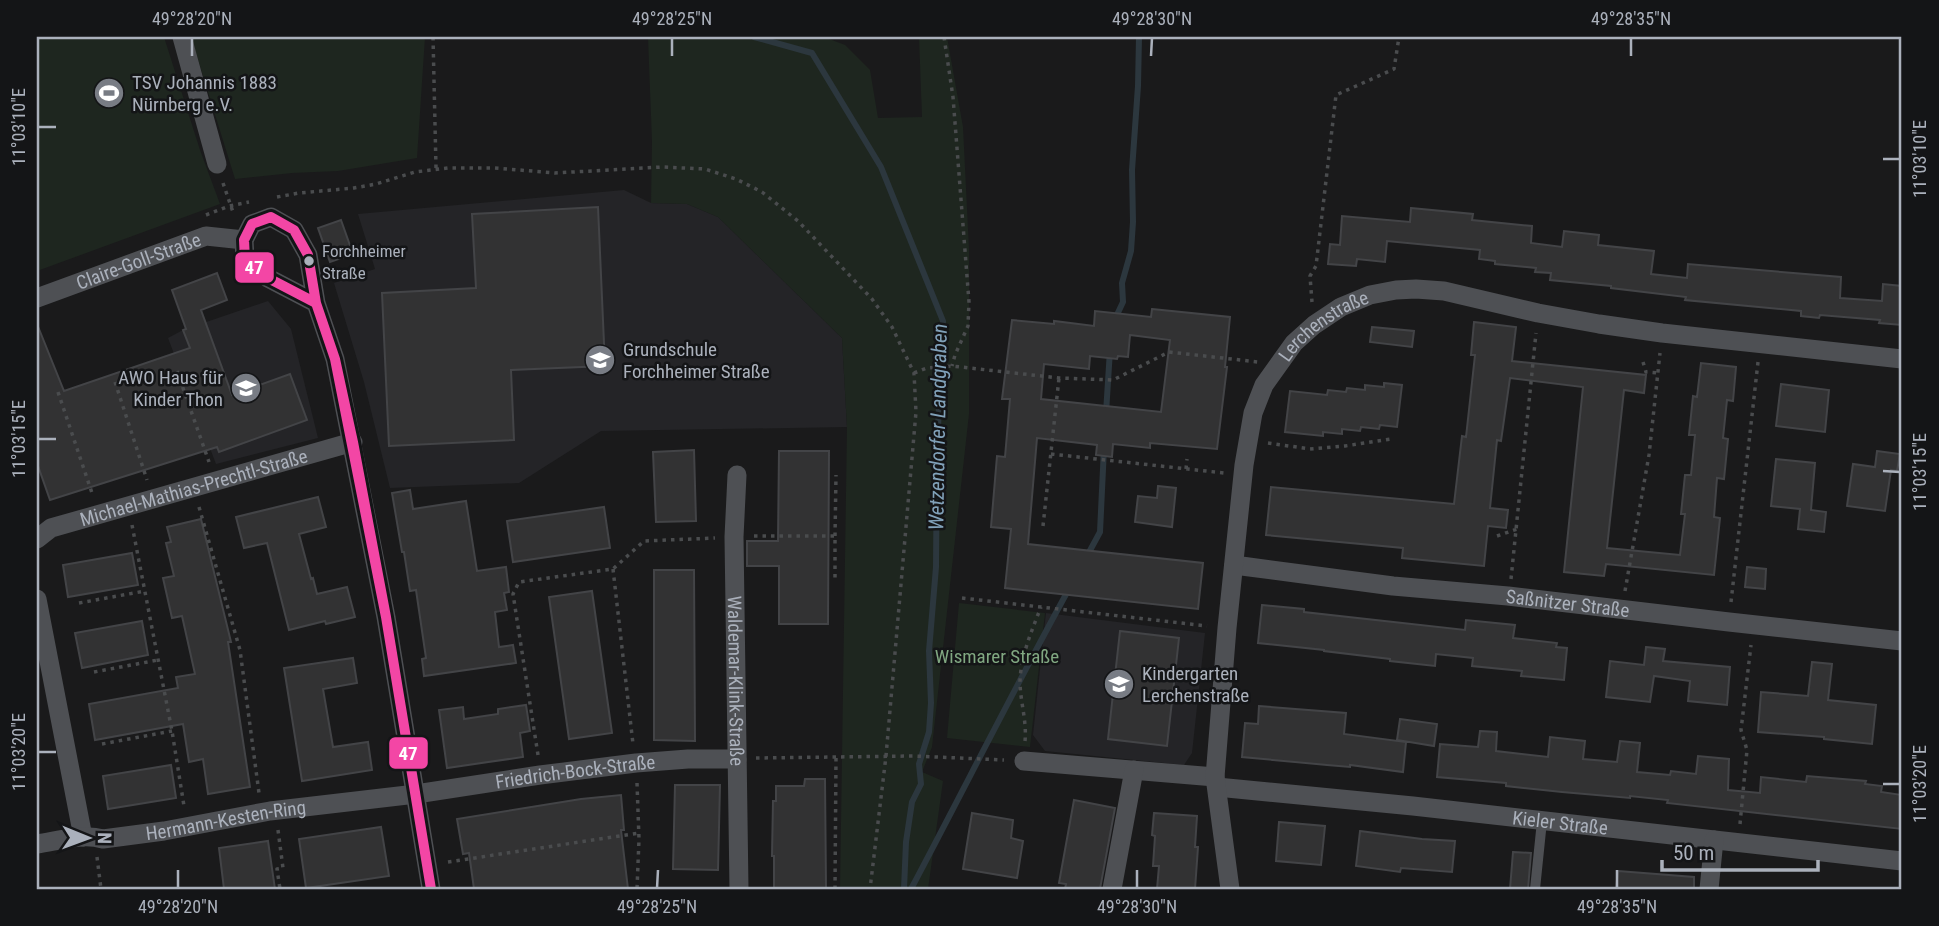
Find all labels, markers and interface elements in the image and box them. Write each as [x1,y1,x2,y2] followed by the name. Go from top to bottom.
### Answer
[152,8,232,29] text: 49°28'20"N
[632,8,712,29] text: 49°28'25"N
[1112,8,1192,29] text: 49°28'30"N
[1591,8,1671,29] text: 49°28'35"N
[132,71,277,116] place label: TSV Johannis 1883 Nürnberg e.V.
[92,76,126,110] sports icon: TSV Johannis 1883 Nürnberg e.V.
[8,88,29,166] text: 11°03'10"E
[1909,120,1930,198] text: 11°03'10"E
[73,227,204,294] street label: Claire-Goll-Straße
[322,241,406,283] place label: Forchheimer Straße
[234,251,275,284] line badge: 47
[302,254,316,268] marker: Forchheimer Straße
[244,256,264,279] text: 47
[1273,285,1372,366] street label: Lerchenstraße
[924,323,952,531] water label: Wetzendorfer Landgraben
[623,338,770,383] place label: Grundschule Forchheimer Straße
[583,343,617,377] school or university icon: Grundschule Forchheimer Straße
[118,366,223,411] place label: AWO Haus für Kinder Thon
[229,371,263,405] school or university icon: AWO Haus für Kinder Thon
[8,400,29,478] text: 11°03'15"E
[1909,433,1930,511] text: 11°03'15"E
[77,444,310,531] street label: Michael-Mathias-Prechtl-Straße
[1505,584,1631,622] street label: Saßnitzer Straße
[723,596,749,766] street label: Waldemar-Klink-Straße
[935,645,1059,668] park label: Wismarer Straße
[1142,662,1249,707] place label: Kindergarten Lerchenstraße
[1102,667,1136,701] school or university icon: Kindergarten Lerchenstraße
[8,713,29,791] text: 11°03'20"E
[388,736,429,770] line badge: 47
[398,742,418,765] text: 47
[1909,745,1930,823] text: 11°03'20"E
[494,750,656,793] street label: Friedrich-Bock-Straße
[144,795,307,845] street label: Hermann-Kesten-Ring
[52,804,122,874] north arrow
[1511,806,1609,839] street label: Kieler Straße
[1662,828,1818,872] scale bar
[93,832,116,844] text: N
[1673,841,1714,865] text: 50 m
[138,896,218,917] text: 49°28'20"N
[617,896,697,917] text: 49°28'25"N
[1097,896,1177,917] text: 49°28'30"N
[1577,896,1657,917] text: 49°28'35"N

